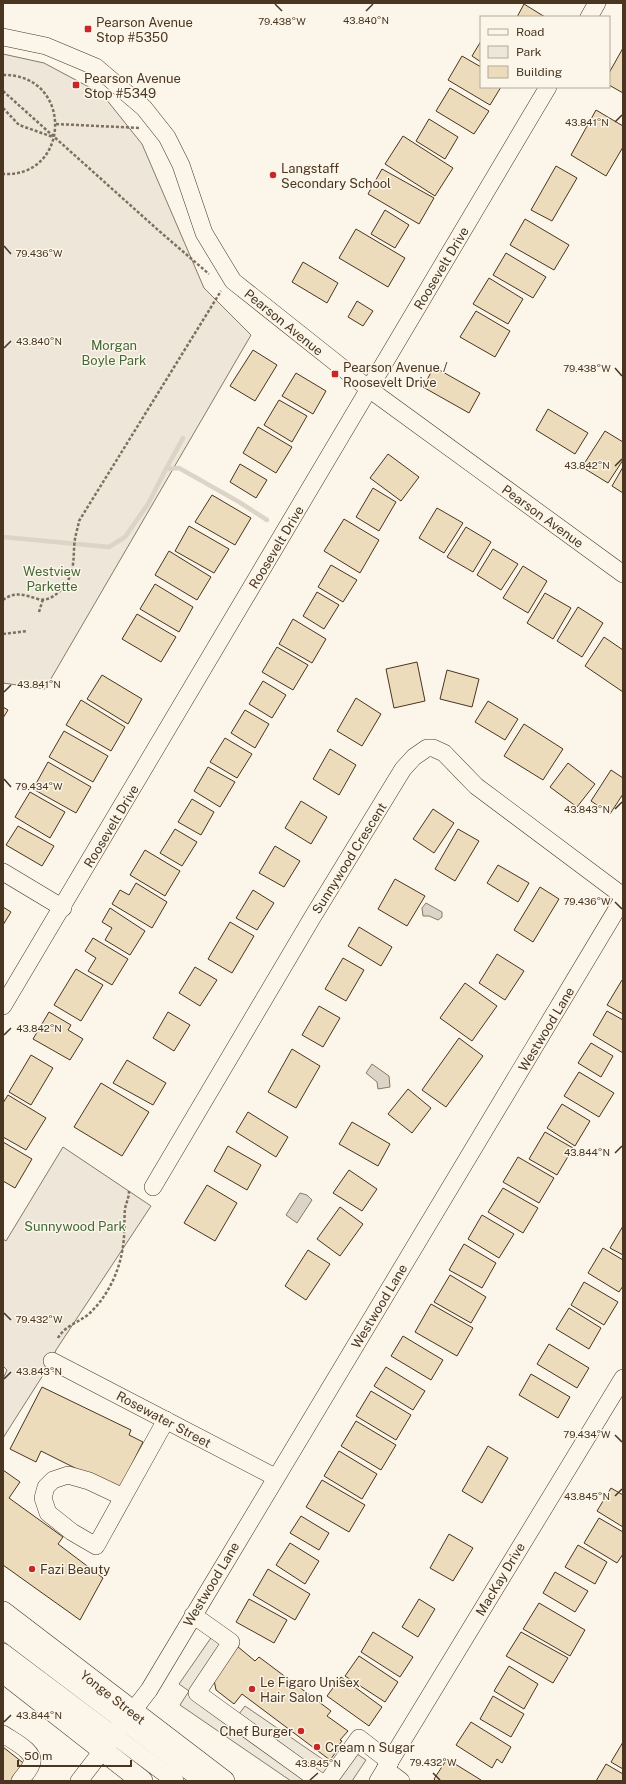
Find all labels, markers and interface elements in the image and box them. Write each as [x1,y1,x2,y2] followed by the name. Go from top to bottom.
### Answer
[343,14,389,26] text: 43.840°N
[96,15,193,45] place label: Pearson Avenue Stop #5350
[258,15,306,27] text: 79.438°W
[480,16,610,88] legend
[83,24,93,34] marker: Pearson Avenue Stop #5350
[516,25,544,39] text: Road
[516,45,542,59] text: Park
[516,65,562,79] text: Building
[84,71,181,101] place label: Pearson Avenue Stop #5349
[71,80,81,90] marker: Pearson Avenue Stop #5349
[565,116,609,128] text: 43.841°N
[281,161,391,191] place label: Langstaff Secondary School
[268,170,278,180] marker: Langstaff Secondary School
[411,224,472,312] street label: Roosevelt Drive
[15,247,63,259] text: 79.436°W
[241,286,326,359] street label: Pearson Avenue
[16,335,62,347] text: 43.840°N
[82,338,146,368] park label: Morgan Boyle Park
[343,360,448,390] place label: Pearson Avenue / Roosevelt Drive
[563,362,611,374] text: 79.438°W
[330,369,340,379] marker: Pearson Avenue / Roosevelt Drive
[564,459,610,471] text: 43.842°N
[499,482,586,551] street label: Pearson Avenue
[246,503,307,591] street label: Roosevelt Drive
[23,564,81,594] park label: Westview Parkette
[17,678,61,690] text: 43.841°N
[15,780,63,792] text: 79.434°W
[81,782,142,870] street label: Roosevelt Drive
[309,800,390,917] street label: Sunnywood Crescent
[564,803,610,815] text: 43.843°N
[563,895,611,907] text: 79.436°W
[515,984,577,1074] street label: Westwood Lane
[16,1022,62,1034] text: 43.842°N
[564,1146,610,1158] text: 43.844°N
[24,1219,126,1234] park label: Sunnywood Park
[348,1261,410,1351] street label: Westwood Lane
[16,1313,63,1325] text: 79.432°W
[16,1365,62,1377] text: 43.843°N
[114,1388,214,1451] street label: Rosewater Street
[563,1428,611,1440] text: 79.434°W
[564,1490,610,1502] text: 43.845°N
[180,1539,242,1629] street label: Westwood Lane
[473,1540,528,1618] street label: MacKay Drive
[40,1562,110,1577] place label: Fazi Beauty
[27,1564,37,1574] marker: Fazi Beauty
[77,1667,148,1727] street label: Yonge Street
[260,1675,360,1705] place label: Le Figaro Unisex Hair Salon
[247,1684,257,1694] marker: Le Figaro Unisex Hair Salon
[16,1709,62,1721] text: 43.844°N
[220,1724,293,1739] place label: Chef Burger
[296,1726,306,1736] marker: Chef Burger
[325,1740,415,1755] place label: Cream n Sugar
[18,1742,131,1768] scale bar
[312,1742,322,1752] marker: Cream n Sugar
[24,1749,52,1763] text: 50 m
[410,1756,457,1768] text: 79.432°W
[295,1757,341,1769] text: 43.845°N

